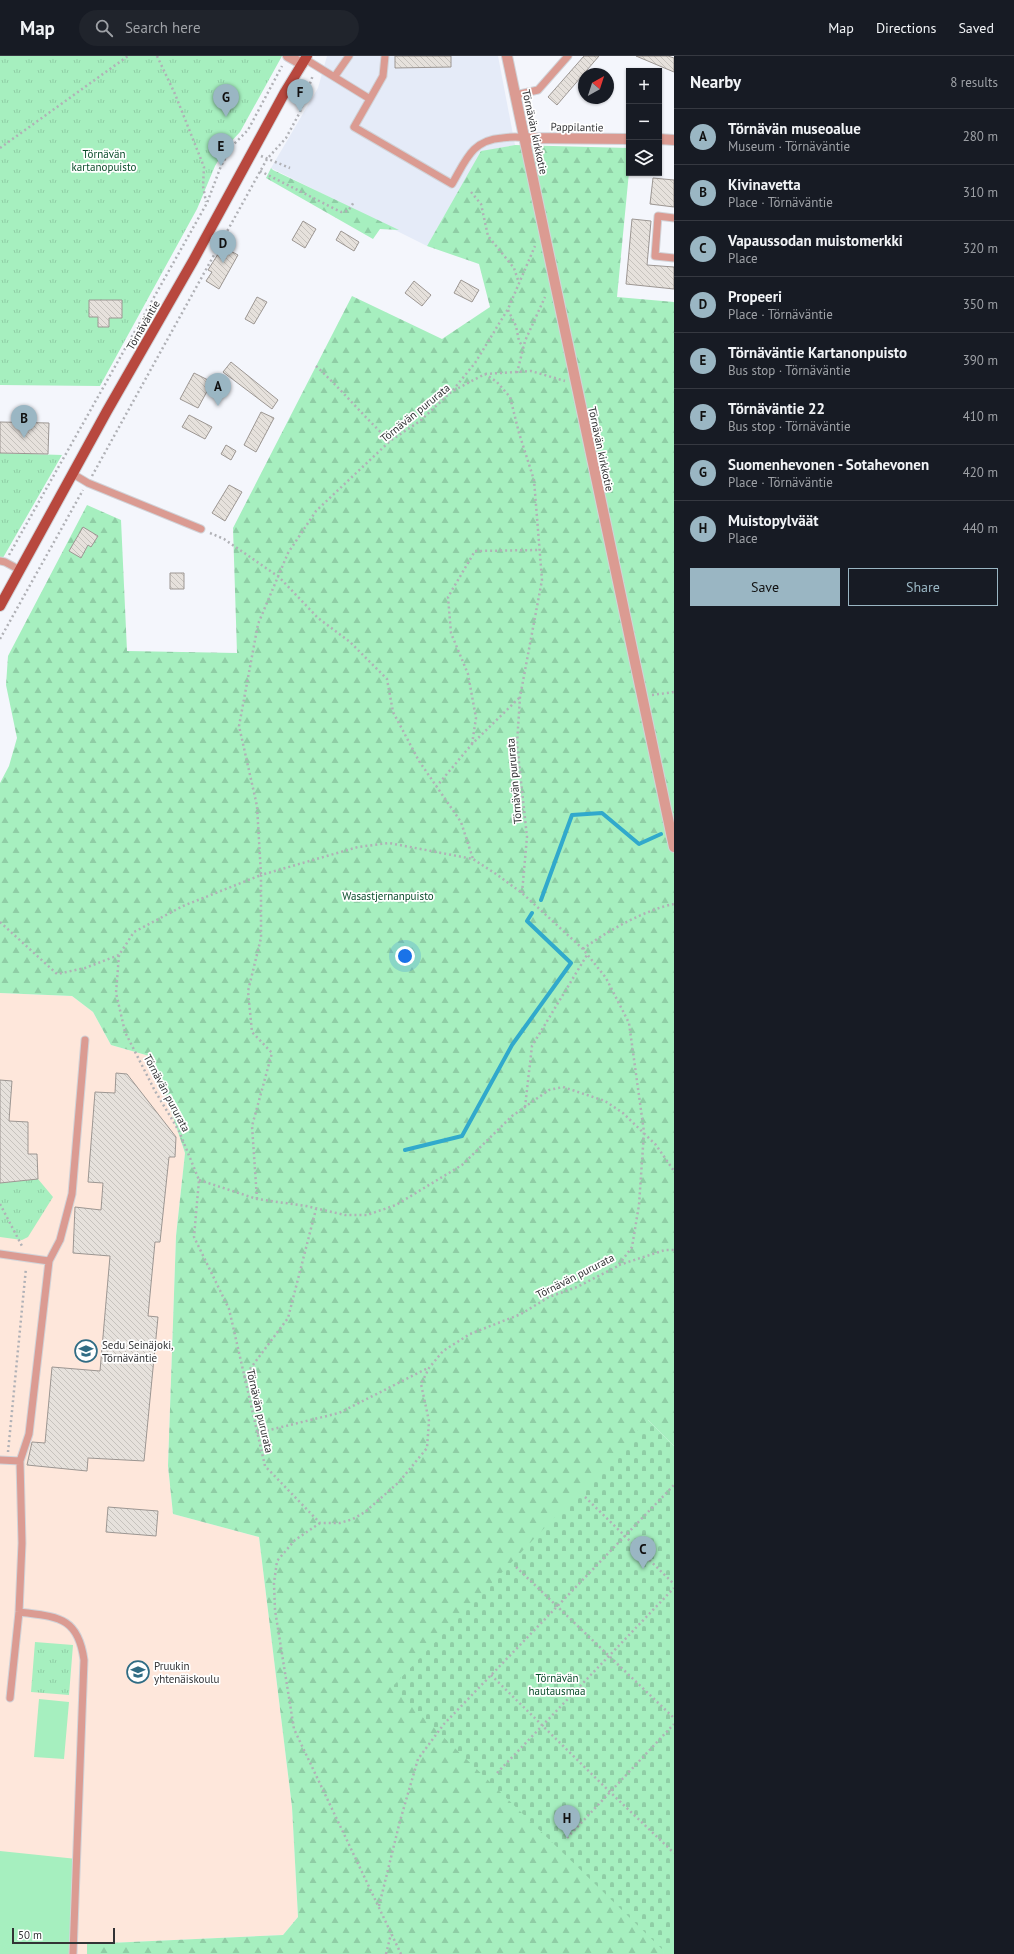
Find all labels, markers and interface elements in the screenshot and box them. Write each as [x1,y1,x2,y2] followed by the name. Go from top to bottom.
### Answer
[79,10,359,46] search box
[20,16,55,40] text: Map
[93,17,115,39] icon: search
[125,18,201,37] text: Search here
[828,19,854,37] text: Map
[876,19,936,37] text: Directions
[958,19,994,37] text: Saved
[578,68,614,104] north arrow
[626,68,662,176] map controls
[626,68,662,104] button: +
[690,71,741,93] text: Nearby
[950,74,998,91] text: 8 results
[287,79,313,112] pin: F
[213,84,239,117] pin: G
[519,88,551,176] street label: Törnävän kirkkotie
[626,104,662,140] button: −
[728,119,861,138] text: Törnävän museoalue
[550,120,604,134] street label: Pappilantie
[699,128,707,145] text: A
[963,128,998,145] text: 280 m
[208,133,234,166] pin: E
[728,138,850,155] text: Museum · Törnäväntie
[626,140,662,176] button: layers
[72,147,137,174] park label: Törnävän kartanopuisto
[728,175,801,194] text: Kivinavetta
[699,184,707,201] text: B
[963,184,998,201] text: 310 m
[728,194,833,211] text: Place · Törnäväntie
[210,230,236,263] pin: D
[728,231,903,250] text: Vapaussodan muistomerkki
[699,240,707,257] text: C
[963,240,998,257] text: 320 m
[728,250,758,267] text: Place
[728,287,782,306] text: Propeeri
[699,296,707,313] text: D
[963,296,998,313] text: 350 m
[123,297,163,352] street label: Törnäväntie
[728,306,833,323] text: Place · Törnäväntie
[728,343,907,362] text: Törnäväntie Kartanonpuisto
[700,352,706,369] text: E
[963,352,998,369] text: 390 m
[728,362,851,379] text: Bus stop · Törnäväntie
[205,373,231,406] pin: A
[377,381,453,445] street label: Törnävän pururata
[728,399,825,418] text: Törnäväntie 22
[11,405,37,438] pin: B
[585,405,617,493] street label: Törnävän kirkkotie
[700,408,706,425] text: F
[963,408,998,425] text: 410 m
[728,418,851,435] text: Bus stop · Törnäväntie
[728,455,929,474] text: Suomenhevonen - Sotahevonen
[699,464,707,481] text: G
[963,464,998,481] text: 420 m
[728,474,833,491] text: Place · Törnäväntie
[728,511,818,530] text: Muistopylväät
[699,520,707,537] text: H
[963,520,998,537] text: 440 m
[728,530,758,547] text: Place
[690,568,840,606] button: Save
[848,568,998,606] button: Share
[503,738,525,824] street label: Törnävän pururata
[342,889,434,903] park label: Wasastjernanpuisto
[395,946,415,966] your location
[141,1052,193,1134] street label: Törnävän pururata
[534,1250,616,1302] street label: Törnävän pururata
[73,1338,99,1364] school or university icon: Sedu Seinäjoki, Törnäväntie
[102,1338,174,1365] place label: Sedu Seinäjoki, Törnäväntie
[244,1368,276,1454] street label: Törnävän pururata
[630,1536,656,1569] pin: C
[125,1659,151,1685] school or university icon: Pruukin yhtenäiskoulu
[154,1659,220,1686] place label: Pruukin yhtenäiskoulu
[529,1671,586,1698] park label: Törnävän hautausmaa
[554,1805,580,1838] pin: H
[12,1926,115,1945] scale bar
[18,1928,42,1942] text: 50 m

